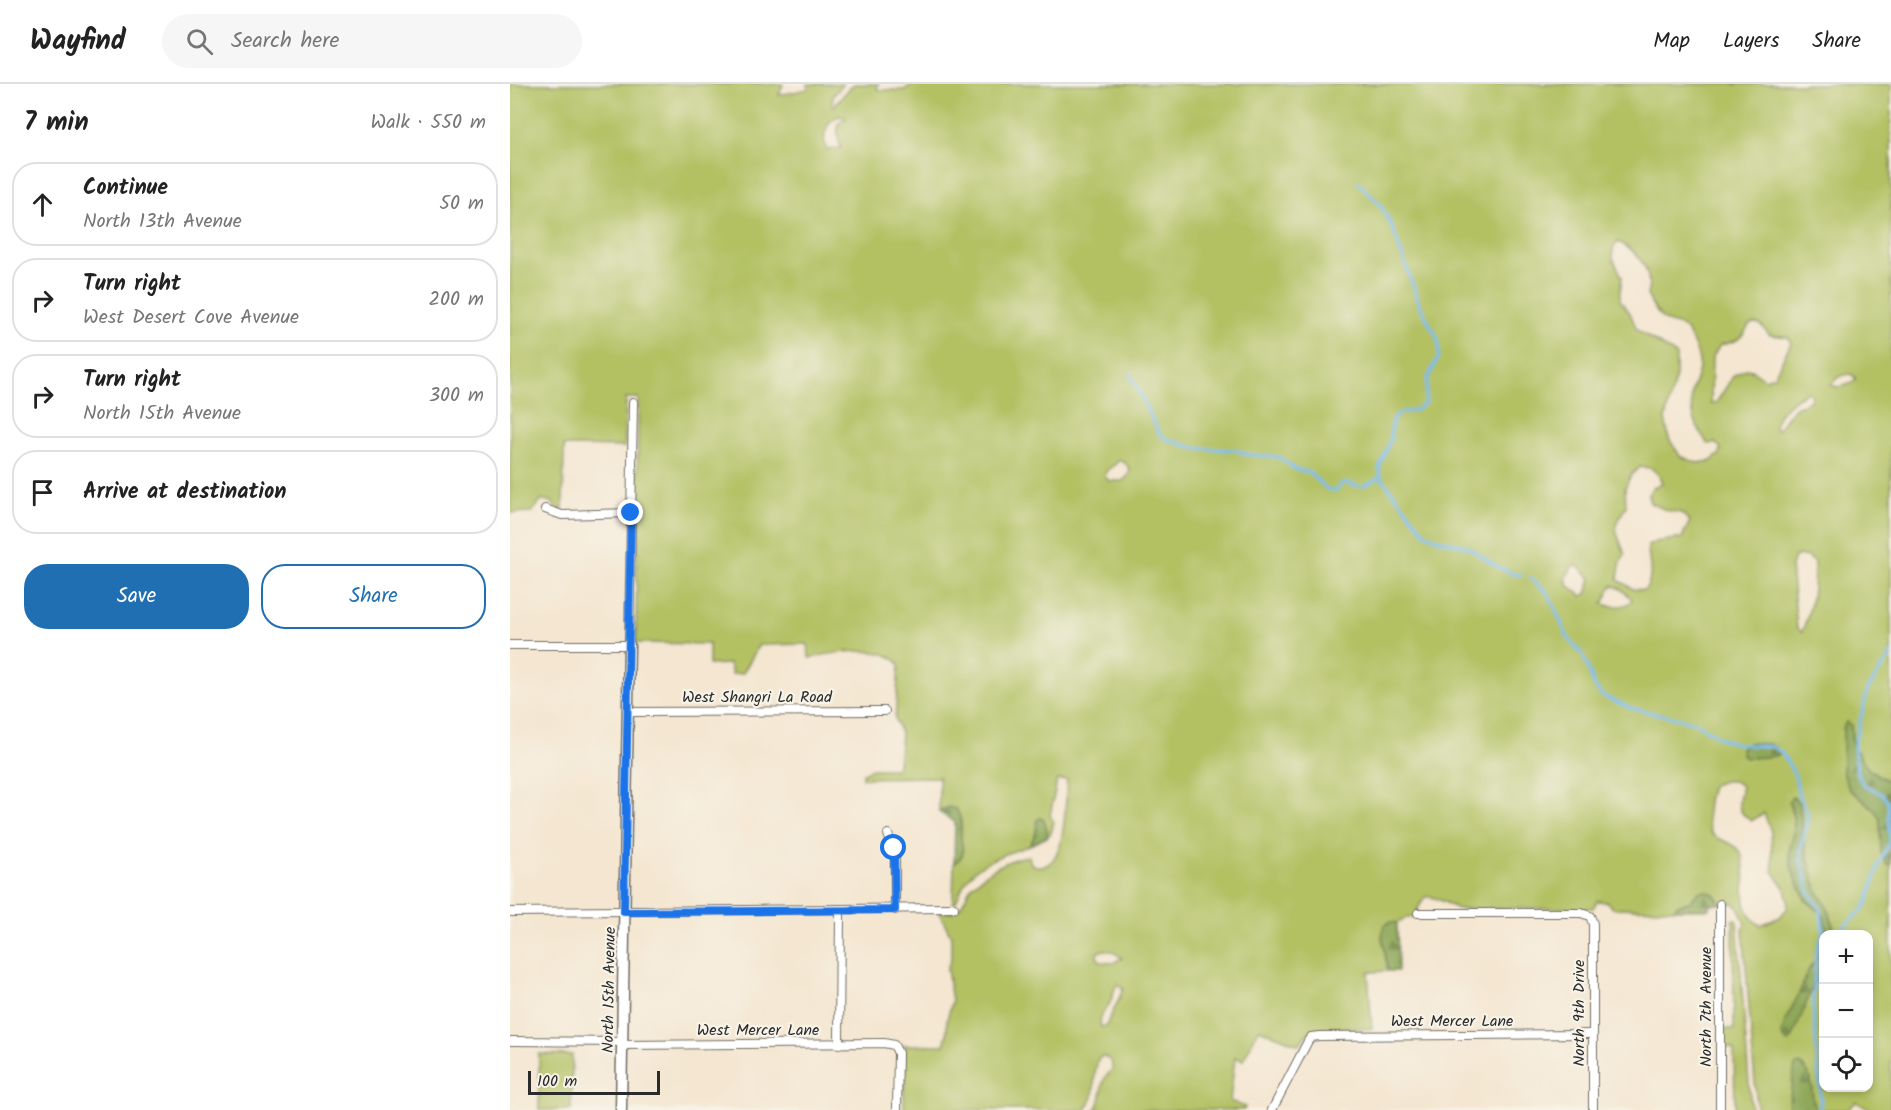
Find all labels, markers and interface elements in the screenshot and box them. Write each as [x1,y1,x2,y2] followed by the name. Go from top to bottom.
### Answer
[162,14,582,68] search box
[30,19,126,64] text: Wayfind
[231,24,339,59] text: Search here
[183,25,216,58] icon: search
[1653,25,1690,58] text: Map
[1723,25,1779,58] text: Layers
[1812,25,1861,58] text: Share
[24,102,89,144] text: 7 min
[371,107,486,139] text: Walk · 550 m
[83,171,168,206] text: Continue
[26,188,59,221] icon: ahead
[439,188,484,220] text: 50 m
[83,206,242,238] text: North 13th Avenue
[83,267,181,302] text: Turn right
[26,284,59,317] icon: right
[428,284,484,316] text: 200 m
[83,302,299,334] text: West Desert Cove Avenue
[83,363,181,398] text: Turn right
[26,380,59,413] icon: right
[429,380,484,412] text: 300 m
[83,398,241,430] text: North 15th Avenue
[83,475,286,510] text: Arrive at destination
[26,476,59,509] icon: arrive
[617,499,643,525] route end
[24,564,249,629] button: Save
[261,564,486,629] button: Share
[682,685,833,710] street label: West Shangri La Road
[880,834,906,860] route start
[596,927,623,1053] street label: North 15th Avenue
[1819,930,1873,1092] map controls
[1819,930,1873,984] button: +
[1694,947,1719,1067] street label: North 7th Avenue
[1567,960,1592,1066] street label: North 9th Drive
[1819,984,1873,1038] button: −
[1391,1009,1513,1034] street label: West Mercer Lane
[697,1018,819,1043] street label: West Mercer Lane
[1819,1038,1873,1092] button: locate
[528,1068,660,1096] scale bar
[537,1069,577,1094] text: 100 m

